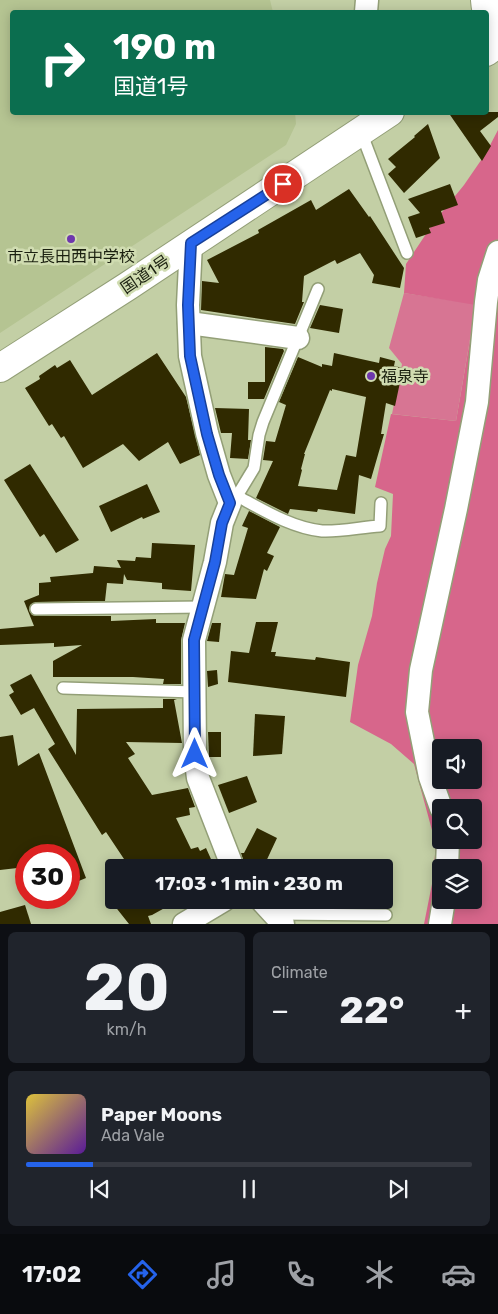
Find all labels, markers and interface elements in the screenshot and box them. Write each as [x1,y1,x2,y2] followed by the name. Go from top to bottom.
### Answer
[113,26,216,68] text: 190 m
[30,30,95,95] icon: right
[113,73,188,100] text: 国道1号
[262,163,304,205] pin
[269,170,297,198] icon: arrive
[65,233,77,245] marker: 市立長田西中学校
[7,247,135,266] place label: 市立長田西中学校
[117,251,173,298] street label: 国道1号
[381,367,429,386] place label: 福泉寺
[365,370,377,382] marker: 福泉寺
[168,727,220,779] position arrow
[432,739,482,909] map controls
[432,739,482,789] button: sound
[432,799,482,849] button: search
[15,844,80,909] speed limit sign: 30
[432,859,482,909] button: layers
[155,872,343,895] text: 17:03 · 1 min · 230 m
[83,949,170,1026] text: 20
[271,963,328,982] text: Climate
[339,987,404,1033] text: 22°
[271,994,289,1027] text: −
[455,994,472,1027] text: +
[107,1020,146,1039] text: km/h
[101,1103,222,1126] text: Paper Moons
[101,1126,165,1145] text: Ada Vale
[86,1175,114,1203] icon: previous
[235,1175,263,1203] icon: pause
[384,1175,412,1203] icon: next
[125,1257,160,1292] icon: directions
[204,1257,239,1292] icon: music
[283,1257,318,1292] icon: phone
[362,1257,397,1292] icon: climate
[441,1257,476,1292] icon: car
[22,1261,81,1288] text: 17:02

